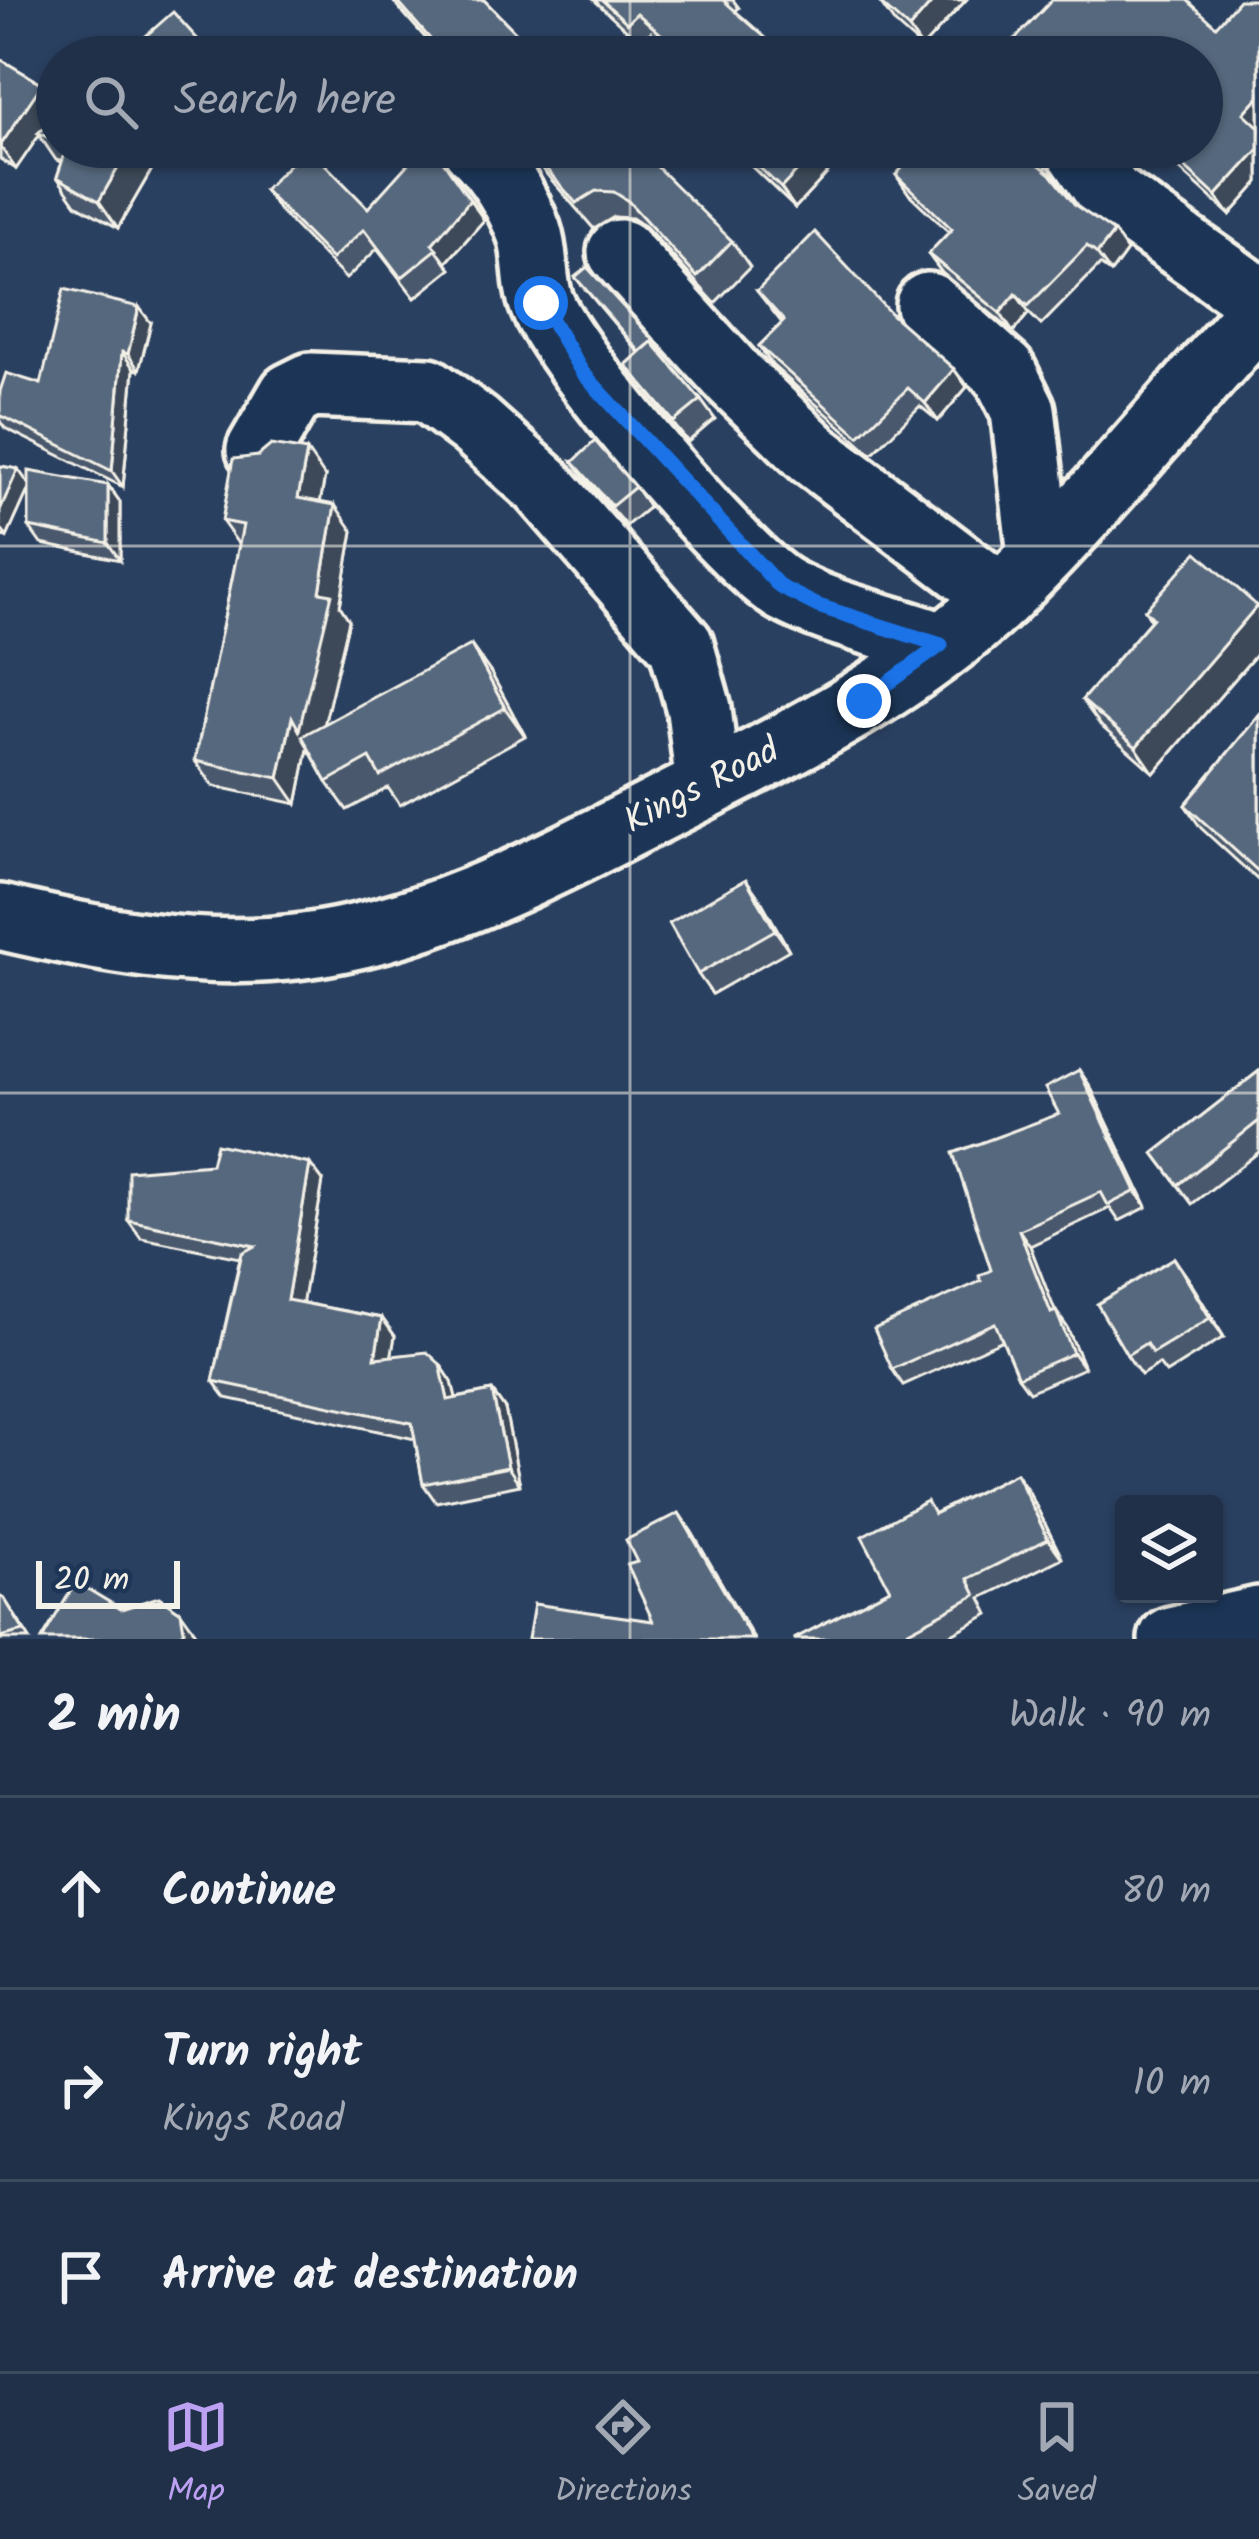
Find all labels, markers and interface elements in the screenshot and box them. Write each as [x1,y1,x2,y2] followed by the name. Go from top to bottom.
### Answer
[36,36,1223,168] search box
[174,66,396,138] text: Search here
[78,69,144,135] icon: search
[514,276,568,330] route start
[837,674,891,728] route end
[614,723,791,851] street label: Kings Road
[1115,1495,1223,1603] map controls
[1115,1495,1223,1603] button: layers
[36,1555,180,1608] scale bar
[54,1555,129,1608] text: 20 m
[48,1677,181,1758] text: 2 min
[1009,1686,1211,1748] text: Walk · 90 m
[162,1857,336,1929] text: Continue
[48,1860,114,1926] icon: ahead
[1121,1862,1211,1924] text: 80 m
[162,2018,362,2090] text: Turn right
[48,2052,114,2118] icon: right
[1133,2054,1211,2116] text: 10 m
[162,2090,344,2152] text: Kings Road
[162,2241,578,2313] text: Arrive at destination
[48,2244,114,2310] icon: arrive
[163,2394,229,2519] tab: Map
[555,2394,692,2519] tab: Directions
[1018,2394,1096,2519] tab: Saved

